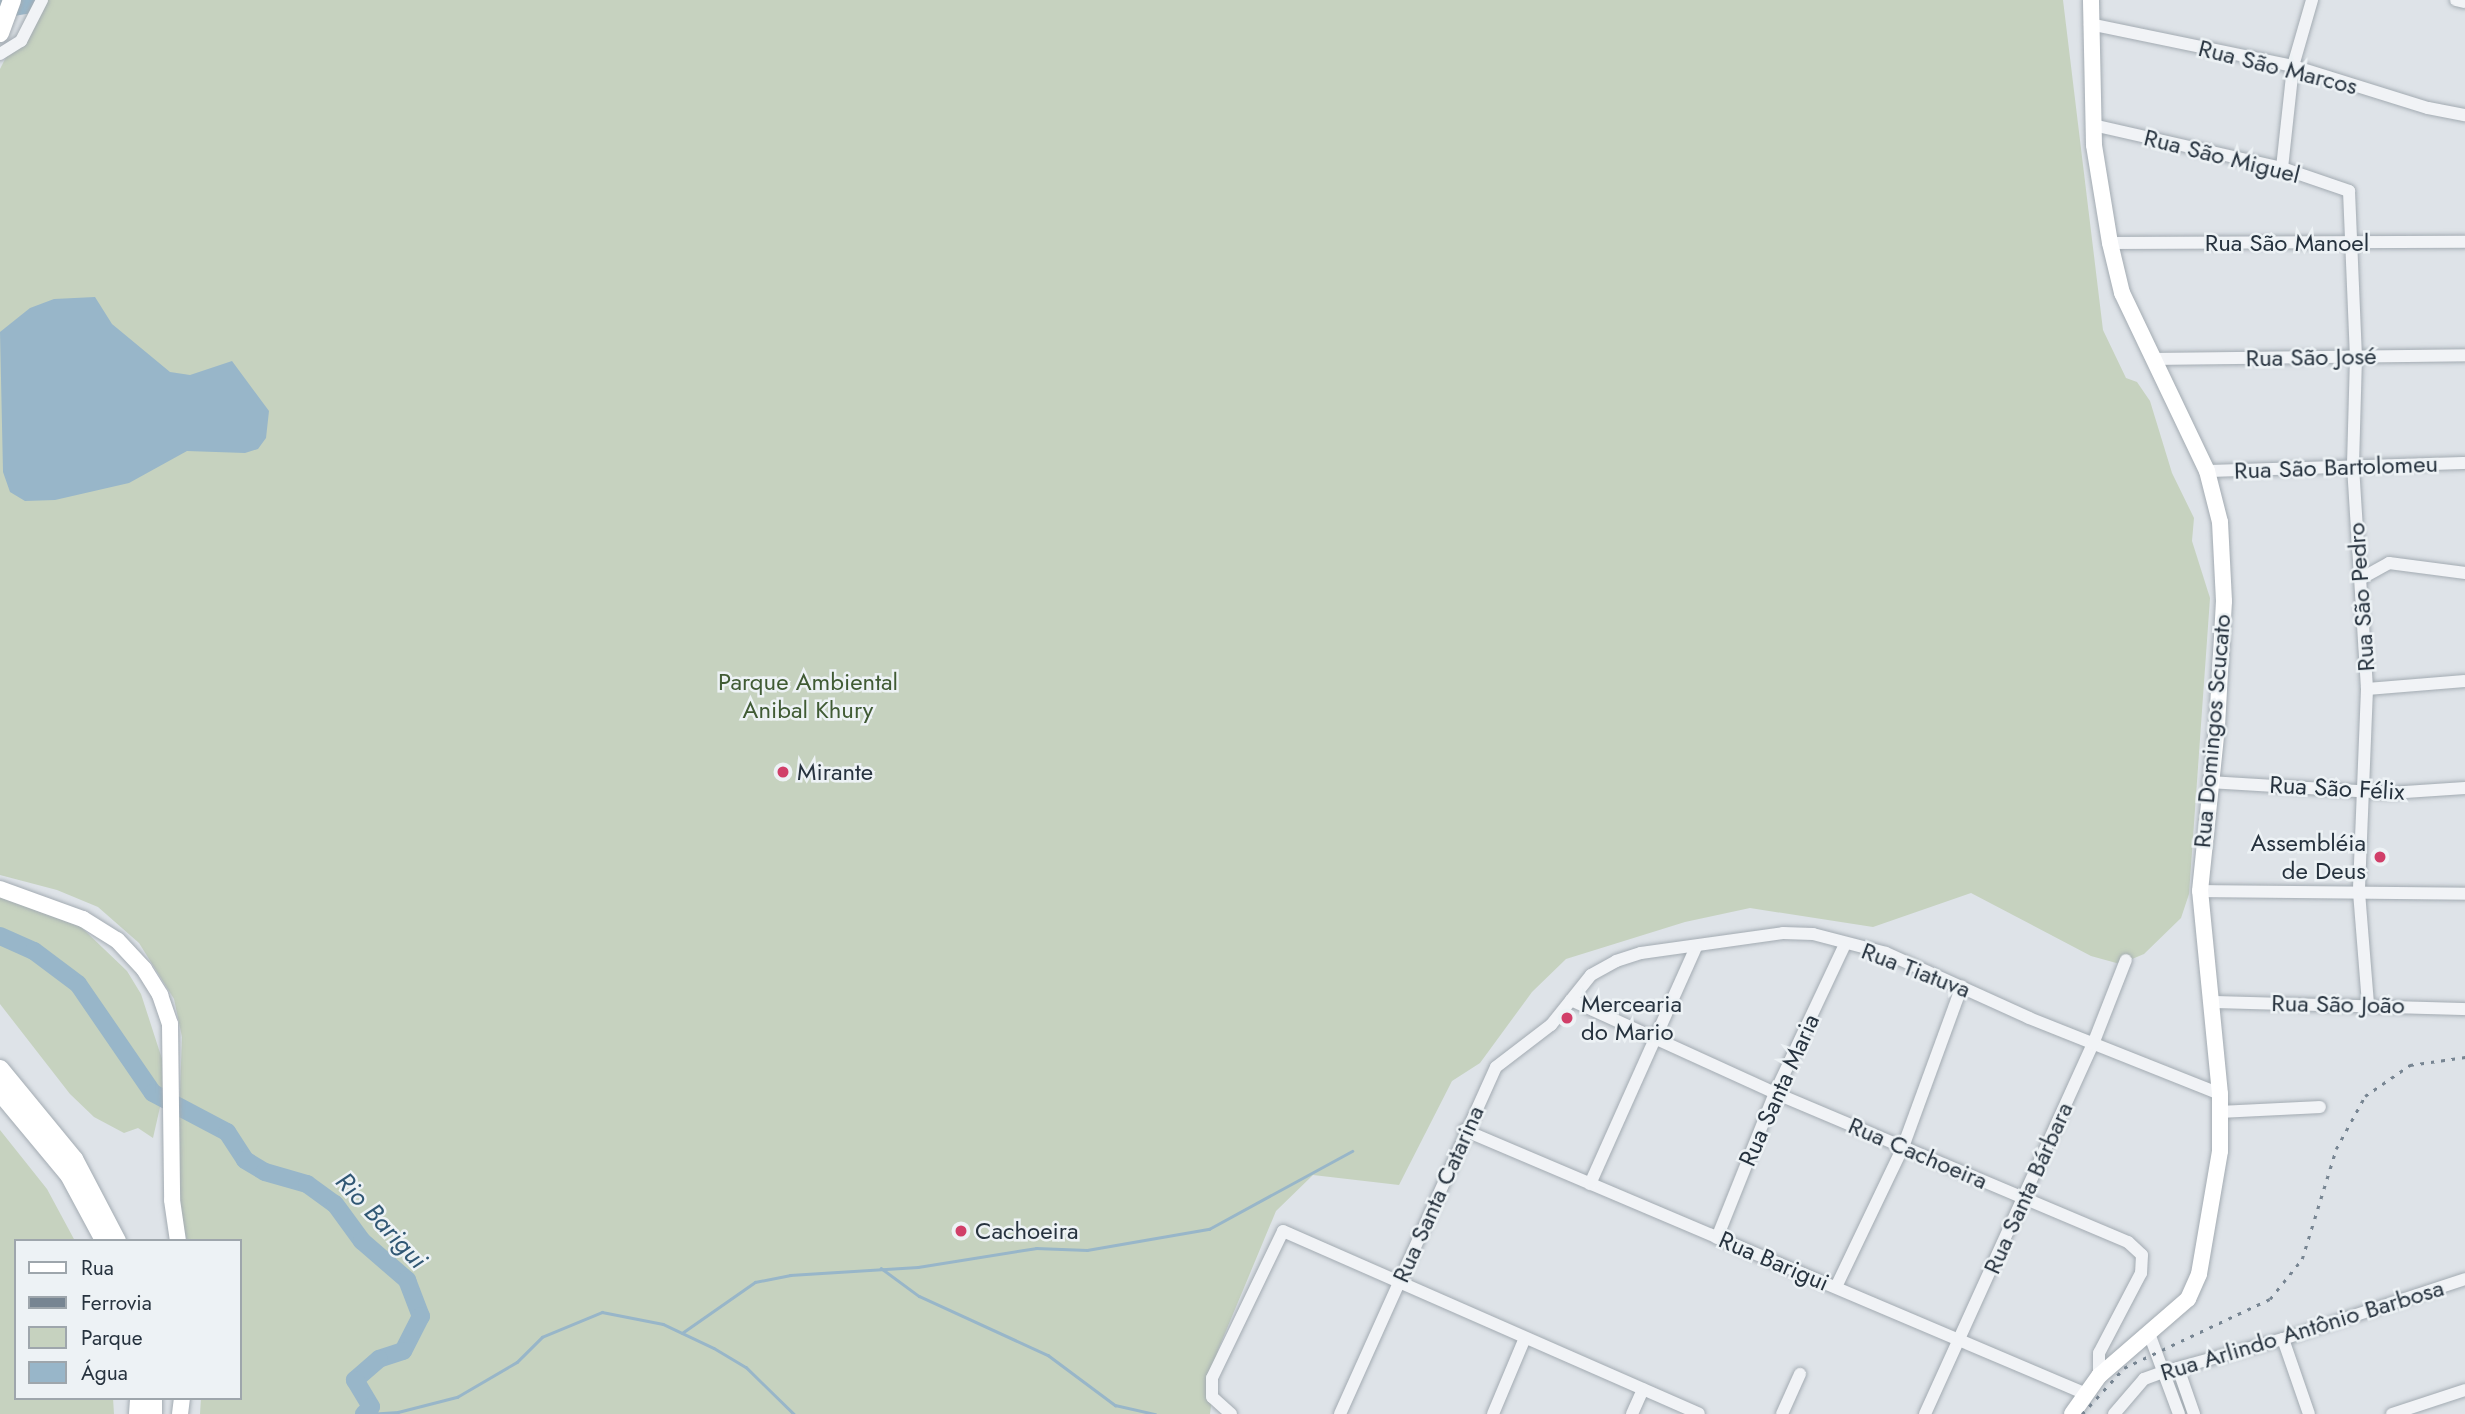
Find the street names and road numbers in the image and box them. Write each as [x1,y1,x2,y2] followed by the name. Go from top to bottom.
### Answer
[2195,33,2361,101] street label: Rua São Marcos
[2141,123,2303,189] street label: Rua São Miguel
[2205,229,2369,257] street label: Rua São Manoel
[2245,341,2377,373] street label: Rua São José
[2233,449,2439,485] street label: Rua São Bartolomeu
[2341,522,2381,672] street label: Rua São Pedro
[2187,613,2237,849] street label: Rua Domingos Scucato
[2269,770,2405,806] street label: Rua São Félix
[1858,936,1974,1004] street label: Rua Tiatuva
[2271,988,2405,1020] street label: Rua São João
[1733,1009,1825,1171] street label: Rua Santa Maria
[1977,1098,2079,1278] street label: Rua Santa Bárbara
[1386,1101,1490,1287] street label: Rua Santa Catarina
[1844,1111,1992,1195] street label: Rua Cachoeira
[1715,1225,1833,1297] street label: Rua Barigui
[2157,1273,2447,1387] street label: Rua Arlindo Antônio Barbosa

